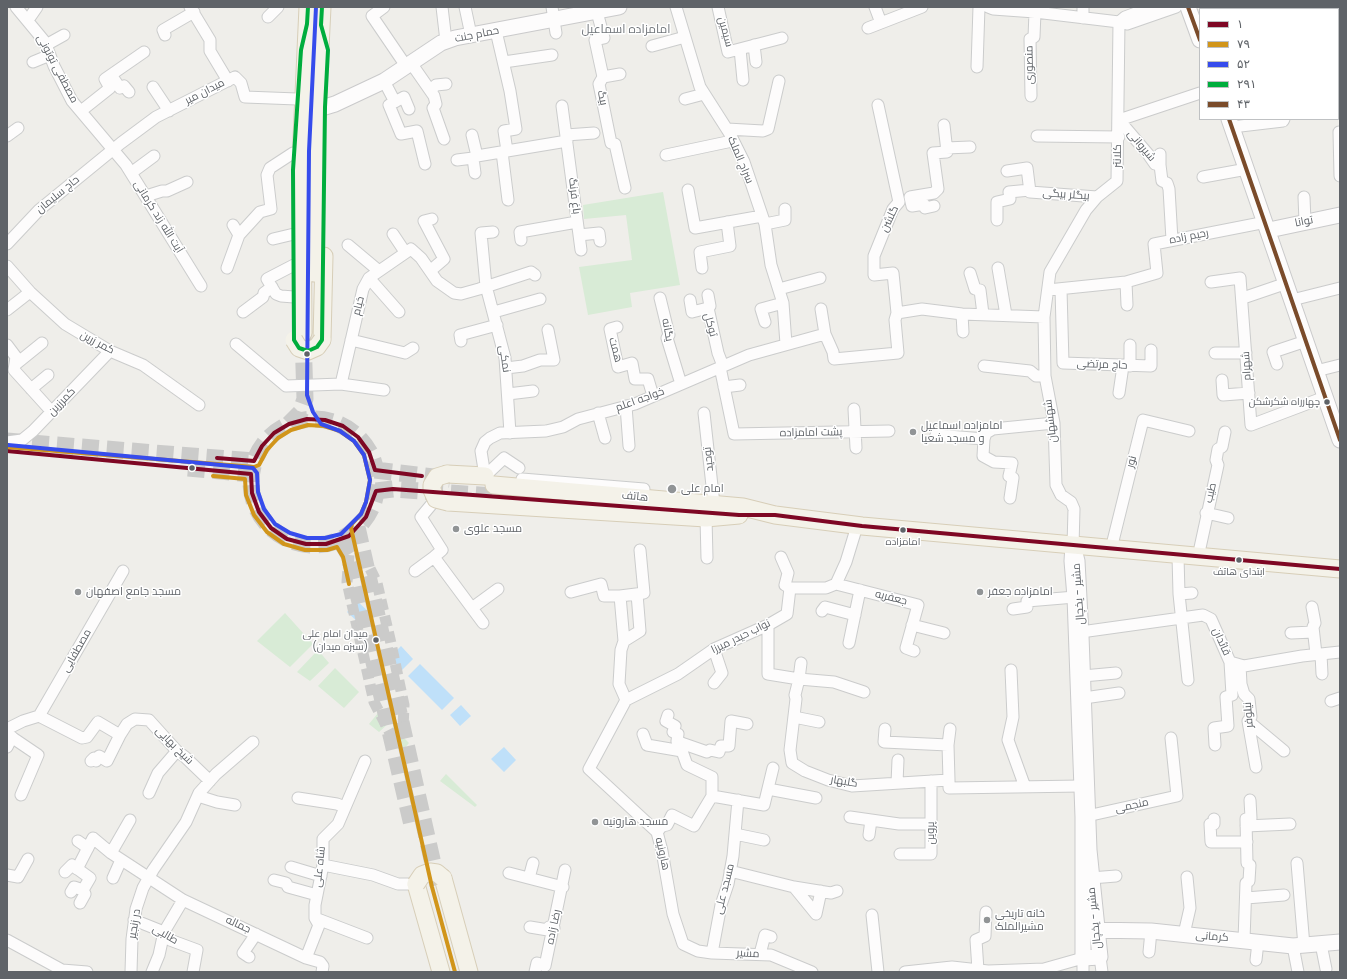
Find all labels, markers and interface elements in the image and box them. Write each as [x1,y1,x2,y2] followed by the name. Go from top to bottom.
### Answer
[1199,8,1339,120] legend
[715,15,735,49] street label: سیمین
[1237,15,1243,32] text: ۱
[582,23,670,37] district label: امامزاده اسماعیل
[454,24,500,46] street label: حمام جنت
[33,33,81,105] street label: مصطفی توتونی
[1237,35,1250,52] text: ۷۹
[1023,45,1037,85] street label: منصوری
[1237,55,1250,72] text: ۵۲
[1237,75,1256,92] text: ۲۹۱
[183,76,227,108] street label: میدان میر
[594,89,610,107] street label: بیگ
[1237,95,1250,112] text: ۴۳
[1124,127,1158,165] street label: شیروانی
[724,134,756,186] street label: سراج الملک
[1111,144,1125,168] street label: کلانتر
[33,173,83,217] street label: حاج سلیمان
[565,177,583,215] street label: باغ فرنگ
[130,178,186,256] street label: آیت الله زند کرمانی
[1042,187,1090,203] street label: بیگلر بیگی
[878,204,902,234] street label: گلشن
[1294,214,1314,230] street label: توانا
[1168,227,1210,247] street label: رحیم زاده
[350,295,368,317] street label: خیام
[700,312,720,338] street label: توکل
[658,317,676,343] street label: یگانه
[78,328,116,358] street label: کمر زرین
[605,336,625,364] street label: همت
[495,344,513,374] street label: نمکی
[302,349,312,359] unlabelled marker
[1240,351,1254,381] street label: شهرام
[1076,358,1128,372] street label: حاج مرتضی
[45,385,79,419] street label: کمرزرین
[614,385,666,415] street label: خواجه اعلم
[1249,396,1320,408] place label: چهارراه شکرشکن
[1322,397,1332,407] marker: چهارراه شکرشکن
[1042,399,1060,443] street label: شهشهان
[921,419,1002,445] place label: امامزاده اسماعیل و مسجد شعیا
[780,426,842,440] street label: پشت امامزاده
[908,427,918,437] marker: امامزاده اسماعیل و مسجد شعیا
[701,446,717,472] street label: توحید
[1124,454,1140,470] street label: نور
[187,463,197,473] unlabelled marker
[681,482,724,496] place label: امام علی
[1202,482,1220,504] street label: طیب
[666,483,678,495] marker: امام علی
[621,489,649,505] street label: هاتف
[464,522,522,536] place label: مسجد علوی
[451,524,461,534] marker: مسجد علوی
[898,525,908,535] marker: امامزاده
[886,536,920,548] place label: امامزاده
[1234,555,1244,565] marker: ابتدای هاتف
[1070,563,1088,625] street label: مشیر - یخچال
[1213,566,1265,578] place label: ابتدای هاتف
[86,585,181,599] place label: مسجد جامع اصفهان
[988,585,1053,599] place label: امامزاده جعفر
[73,587,83,597] marker: مسجد جامع اصفهان
[975,587,985,597] marker: امامزاده جعفر
[874,588,908,608] street label: جعفریه
[709,617,773,657] street label: نواب حیدر میرزا
[1209,626,1233,658] street label: قائدان
[59,627,95,675] street label: مصطفایی
[302,628,368,652] place label: میدان امام علی (سبزه میدان)
[371,635,381,645] marker: میدان امام علی (سبزه میدان)
[1242,702,1256,728] street label: نیلوفر
[152,724,196,768] street label: شیخ بهایی
[829,773,859,791] street label: گلبهار
[1114,796,1150,816] street label: منجمی
[603,815,668,829] place label: مسجد هارونیه
[590,817,600,827] marker: مسجد هارونیه
[924,822,938,844] street label: پروین
[652,836,672,872] street label: هارونیه
[311,846,329,888] street label: شاه علی
[712,862,738,916] street label: مسجد علی
[1085,887,1105,949] street label: مشیر - یخچال
[995,907,1045,933] place label: خانه تاریخی مشیرالملک
[126,908,144,940] street label: در زنجیر
[544,908,564,946] street label: رضا زاده
[223,913,253,937] street label: جماله
[982,915,992,925] marker: خانه تاریخی مشیرالملک
[150,922,180,948] street label: طالبی
[1195,929,1229,945] street label: کرمانی
[736,947,760,961] street label: مشیر

